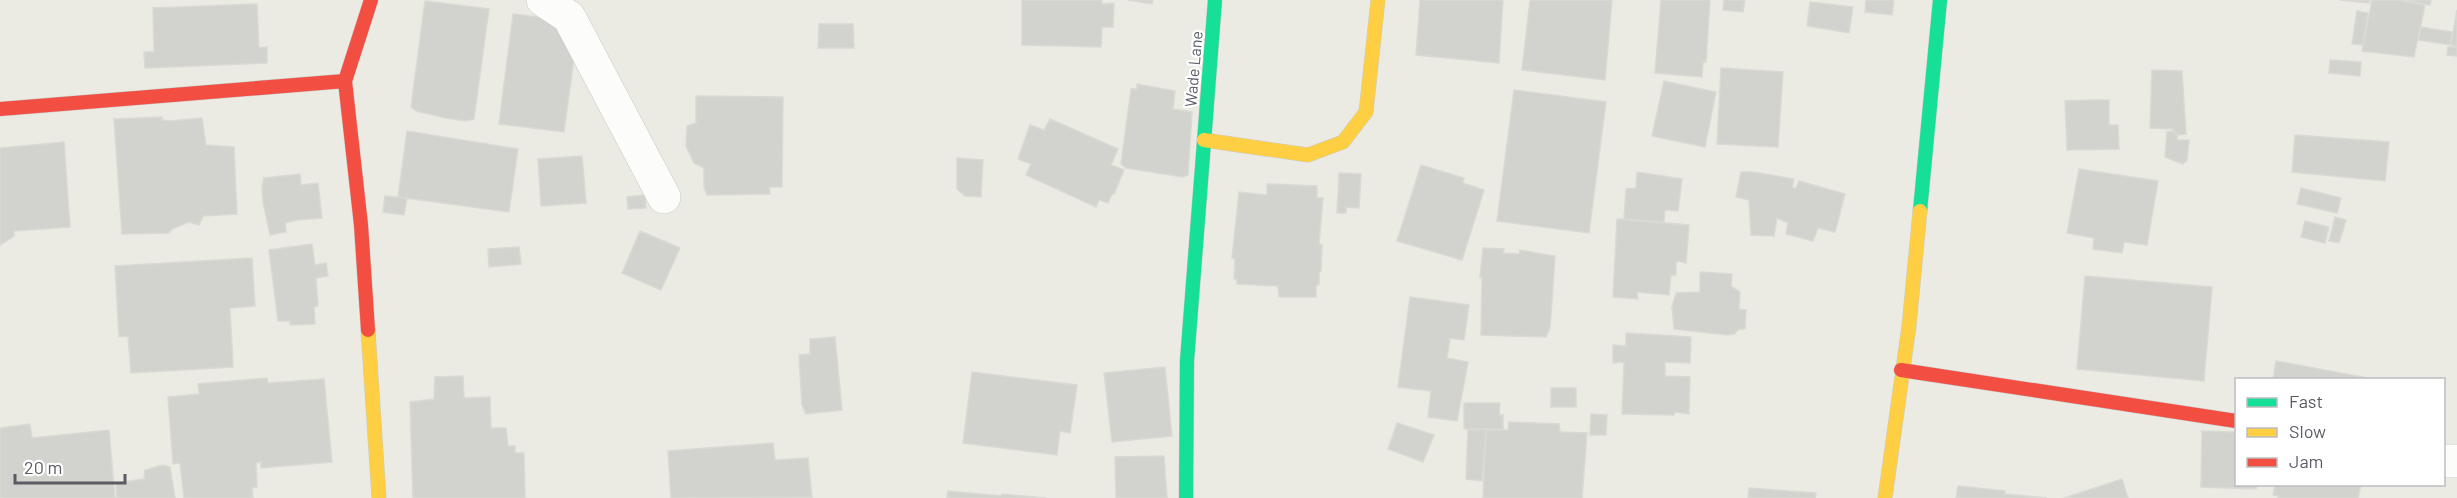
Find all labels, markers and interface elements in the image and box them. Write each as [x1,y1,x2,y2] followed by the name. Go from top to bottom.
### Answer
[1180,30,1206,108] street label: Wade Lane
[2235,378,2445,486] legend
[2289,390,2323,412] text: Fast
[2289,420,2326,442] text: Slow
[15,447,124,485] scale bar
[2289,450,2323,472] text: Jam
[24,456,62,478] text: 20 m

